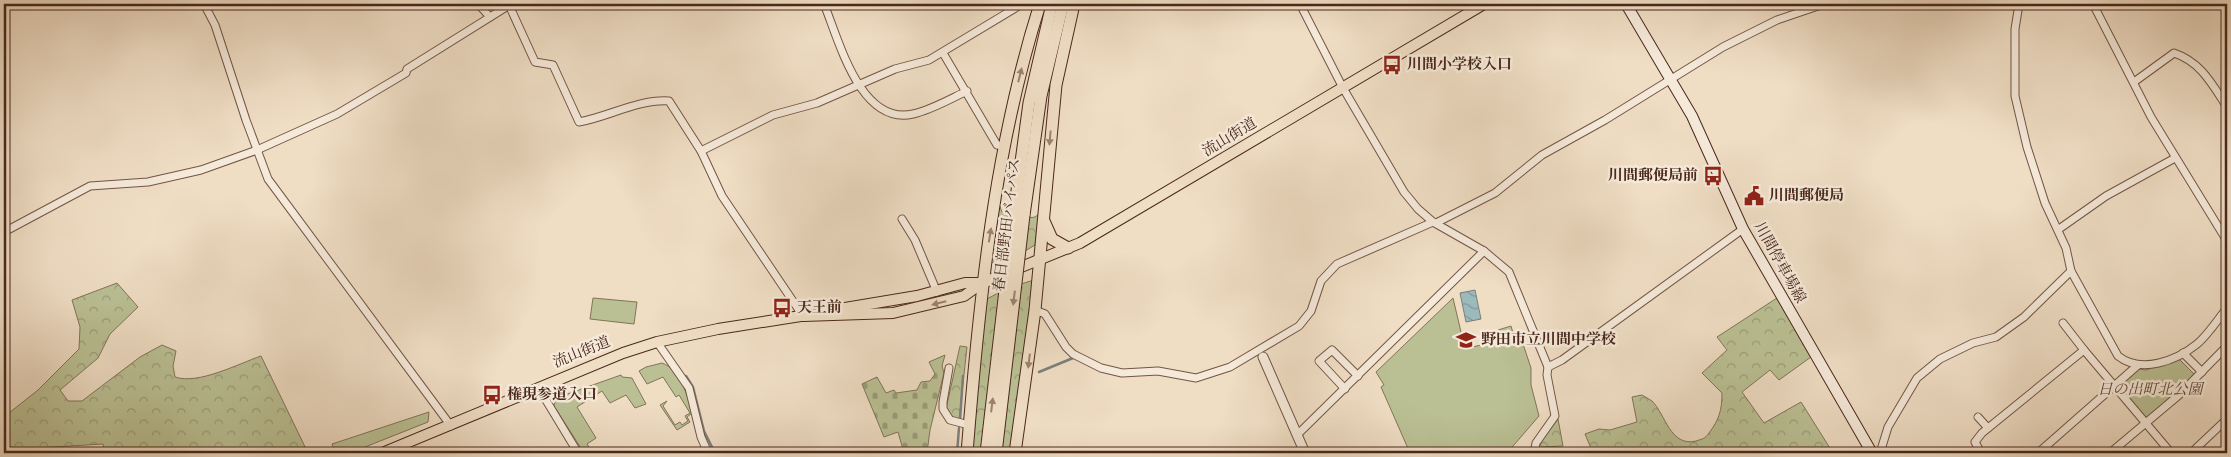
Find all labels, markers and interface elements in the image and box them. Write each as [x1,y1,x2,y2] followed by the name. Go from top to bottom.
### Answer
[1381,54,1403,76] bus stop icon: 川間小学校入口
[1407,55,1512,76] place label: 川間小学校入口
[1016,68,1024,83] one-way arrow
[1199,114,1261,162] street label: 流山街道
[1046,131,1054,147] one-way arrow
[989,157,1027,293] street label: 春日部野田バイパス
[1702,165,1724,187] bus stop icon: 川間郵便局前
[1608,166,1698,187] place label: 川間郵便局前
[1743,185,1765,207] public building icon: 川間郵便局
[1769,186,1844,207] place label: 川間郵便局
[1748,219,1810,307] street label: 川間停車場線
[986,227,994,243] one-way arrow
[1010,290,1018,306] one-way arrow
[771,297,793,319] bus stop icon: 天王前
[797,298,842,319] place label: 天王前
[931,299,946,307] one-way arrow
[1455,329,1477,351] school or university icon: 野田市立川間中学校
[1481,330,1616,351] place label: 野田市立川間中学校
[550,332,614,374] street label: 流山街道
[1025,353,1033,369] one-way arrow
[2097,380,2205,401] park label: 日の出町北公園
[481,384,503,406] bus stop icon: 権現参道入口
[507,385,597,406] place label: 権現参道入口
[988,397,996,413] one-way arrow

